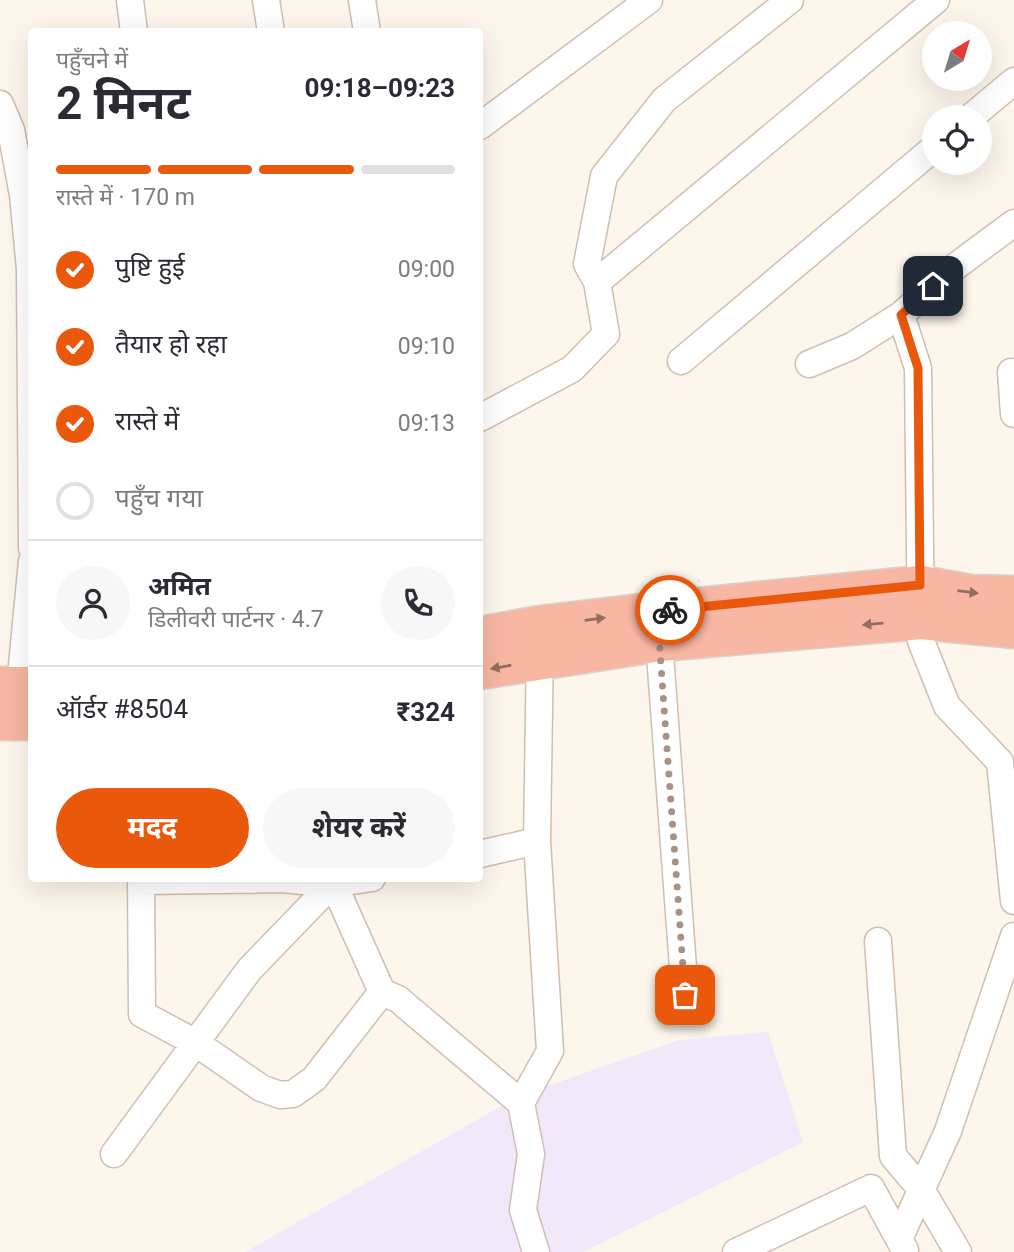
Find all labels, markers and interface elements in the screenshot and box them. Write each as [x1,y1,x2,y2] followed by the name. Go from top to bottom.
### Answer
[922,21,992,91] north arrow
[922,21,992,175] map controls
[56,47,128,74] text: पहुँचने में
[305,73,455,103] text: 09:18–09:23
[56,76,190,130] text: 2 मिनट
[922,105,992,175] button: locate
[56,184,195,211] text: रास्ते में · 170 m
[56,251,94,289] icon: check
[115,252,185,282] text: पुष्टि हुई
[398,256,455,283] text: 09:00
[903,256,963,316] pin
[914,267,952,305] icon: home
[56,328,94,366] icon: check
[115,329,227,359] text: तैयार हो रहा
[398,333,455,360] text: 09:10
[56,405,94,443] icon: check
[115,406,179,436] text: रास्ते में
[398,410,455,437] text: 09:13
[115,483,203,513] text: पहुँच गया
[56,566,130,640] button: person
[381,566,455,640] button: phone
[148,571,211,601] text: अमित
[635,575,705,645] courier
[957,587,979,598] one-way arrow
[651,591,689,629] icon: bike
[148,606,324,633] text: डिलीवरी पार्टनर · 4.7
[585,613,607,624] one-way arrow
[862,619,884,630] one-way arrow
[490,661,512,672] one-way arrow
[56,694,188,724] text: ऑर्डर #8504
[397,697,455,727] text: ₹324
[56,788,249,868] button: मदद
[263,788,455,868] button: शेयर करें
[655,965,715,1025] pin
[666,976,704,1014] icon: bag

